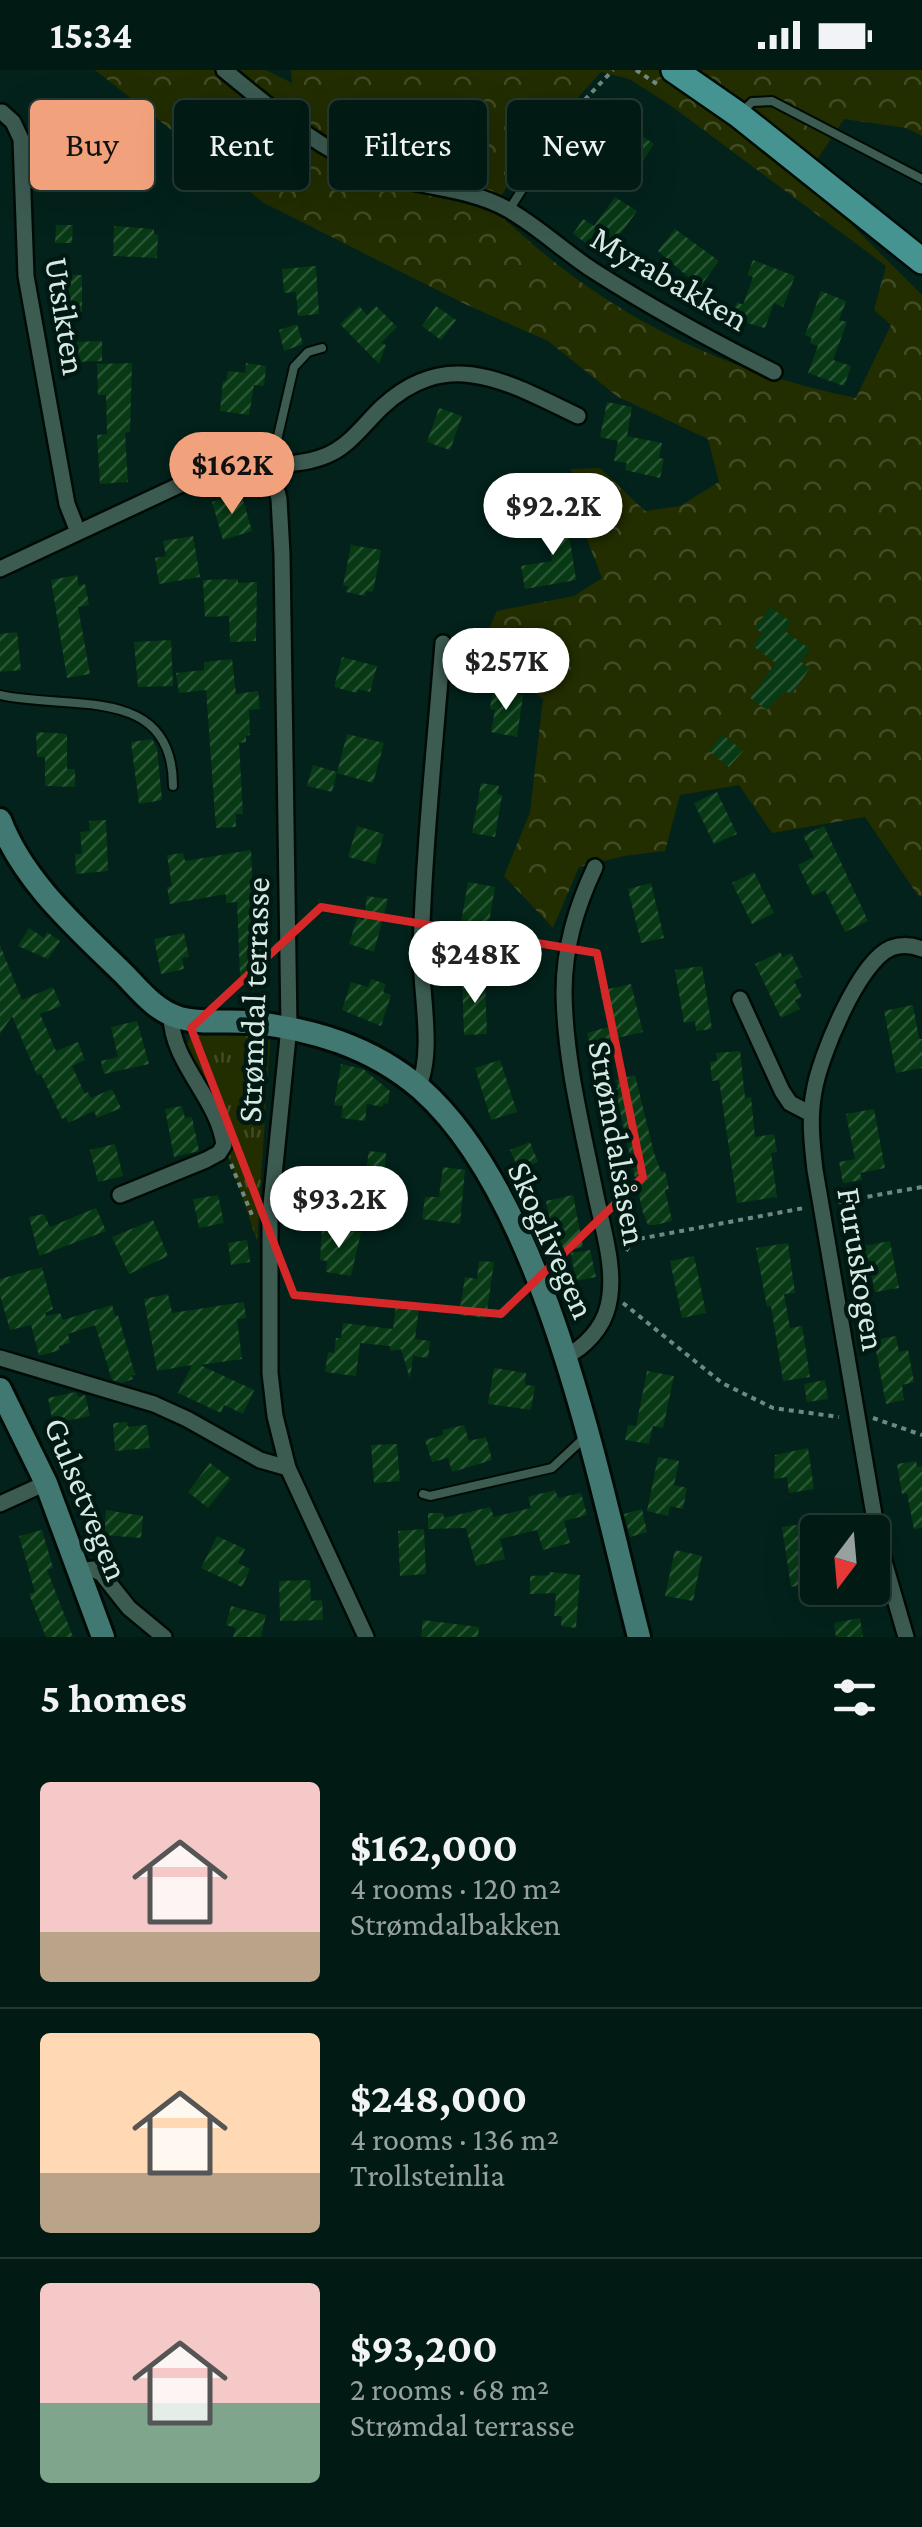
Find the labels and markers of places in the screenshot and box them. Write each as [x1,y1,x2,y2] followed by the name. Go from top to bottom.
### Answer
[162,432,302,517] pin: $162K
[472,473,634,558] pin: $92.2K
[436,628,576,713] pin: $257K
[405,921,545,1006] pin: $248K
[258,1166,420,1251] pin: $93.2K

